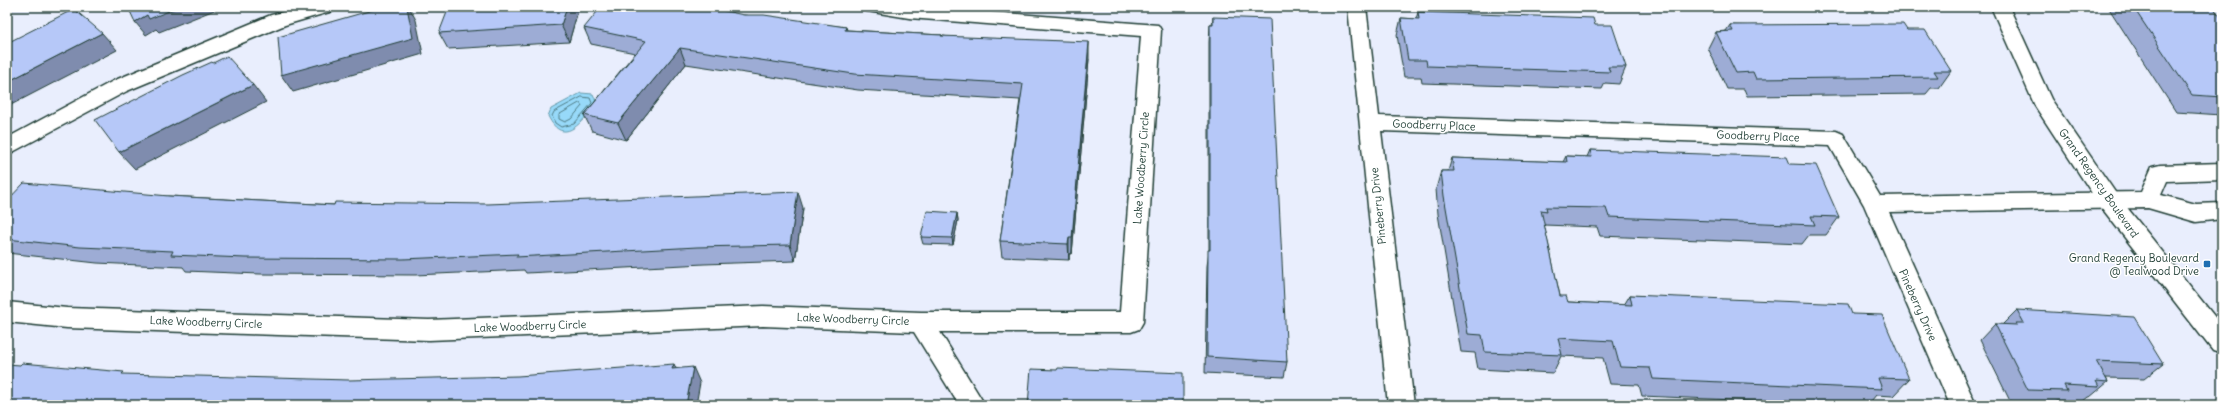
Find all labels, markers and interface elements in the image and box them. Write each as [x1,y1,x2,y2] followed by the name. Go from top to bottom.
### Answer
[1130,111,1152,225] street label: Lake Woodberry Circle
[1392,117,1476,133] street label: Goodberry Place
[2056,126,2142,241] street label: Grand Regency Boulevard
[1716,128,1800,144] street label: Goodberry Place
[1367,167,1389,245] street label: Pineberry Drive
[2069,251,2200,278] place label: Grand Regency Boulevard @ Tealwood Drive
[2202,259,2212,269] marker: Grand Regency Boulevard @ Tealwood Drive
[1896,267,1940,343] street label: Pineberry Drive
[796,310,910,328] street label: Lake Woodberry Circle
[149,313,263,331] street label: Lake Woodberry Circle
[473,317,587,335] street label: Lake Woodberry Circle

